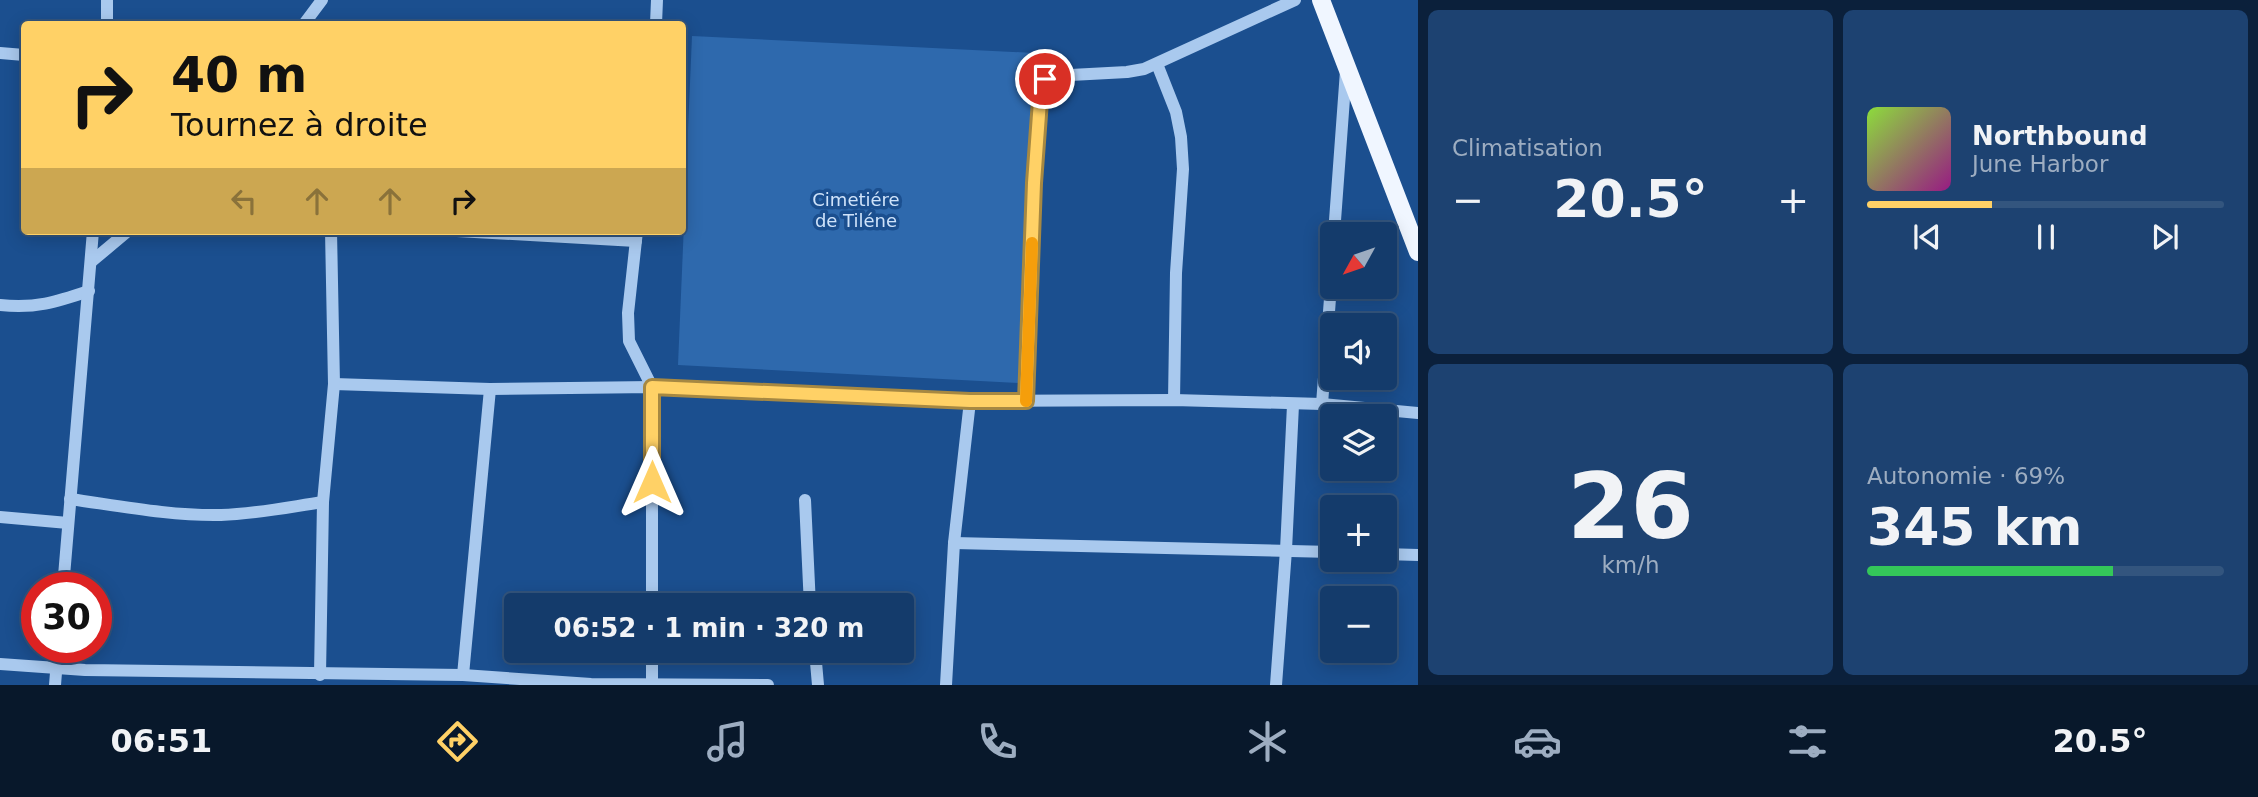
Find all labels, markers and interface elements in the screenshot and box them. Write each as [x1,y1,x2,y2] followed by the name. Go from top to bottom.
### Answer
[171,47,307,104] text: 40 m
[56,49,147,140] icon: right
[1015,49,1075,109] pin
[1026,60,1064,98] icon: arrive
[171,106,428,144] text: Tournez à droite
[1972,121,2148,151] text: Northbound
[1452,135,1603,161] text: Climatisation
[1972,151,2108,177] text: June Harbor
[1553,169,1708,229] text: 20.5°
[1452,178,1484,222] text: −
[1777,178,1809,222] text: +
[225,182,263,220] icon: left
[298,182,336,220] icon: ahead
[371,182,409,220] icon: ahead
[444,182,482,220] icon: right
[812,189,900,231] park label: Cimetiére de Tiléne
[1908,218,1946,256] icon: previous
[2027,218,2065,256] icon: pause
[2146,218,2184,256] icon: next
[1320,222,1396,299] north arrow
[1320,222,1397,663] map controls
[1320,313,1397,390] button: sound
[1320,404,1397,481] button: layers
[615,445,689,519] position arrow
[1567,454,1694,559] text: 26
[1867,463,2065,489] text: Autonomie · 69%
[1320,495,1397,572] button: +
[1867,497,2082,557] text: 345 km
[1601,552,1660,578] text: km/h
[21,572,112,663] speed limit sign: 30
[1320,586,1397,663] button: −
[554,613,864,643] text: 06:52 · 1 min · 320 m
[433,717,482,766] icon: directions
[703,717,752,766] icon: music
[973,717,1022,766] icon: phone
[1243,717,1292,766] icon: climate
[1513,717,1562,766] icon: car
[1783,717,1832,766] icon: filters
[110,722,212,760] text: 06:51
[2053,722,2147,760] text: 20.5°

